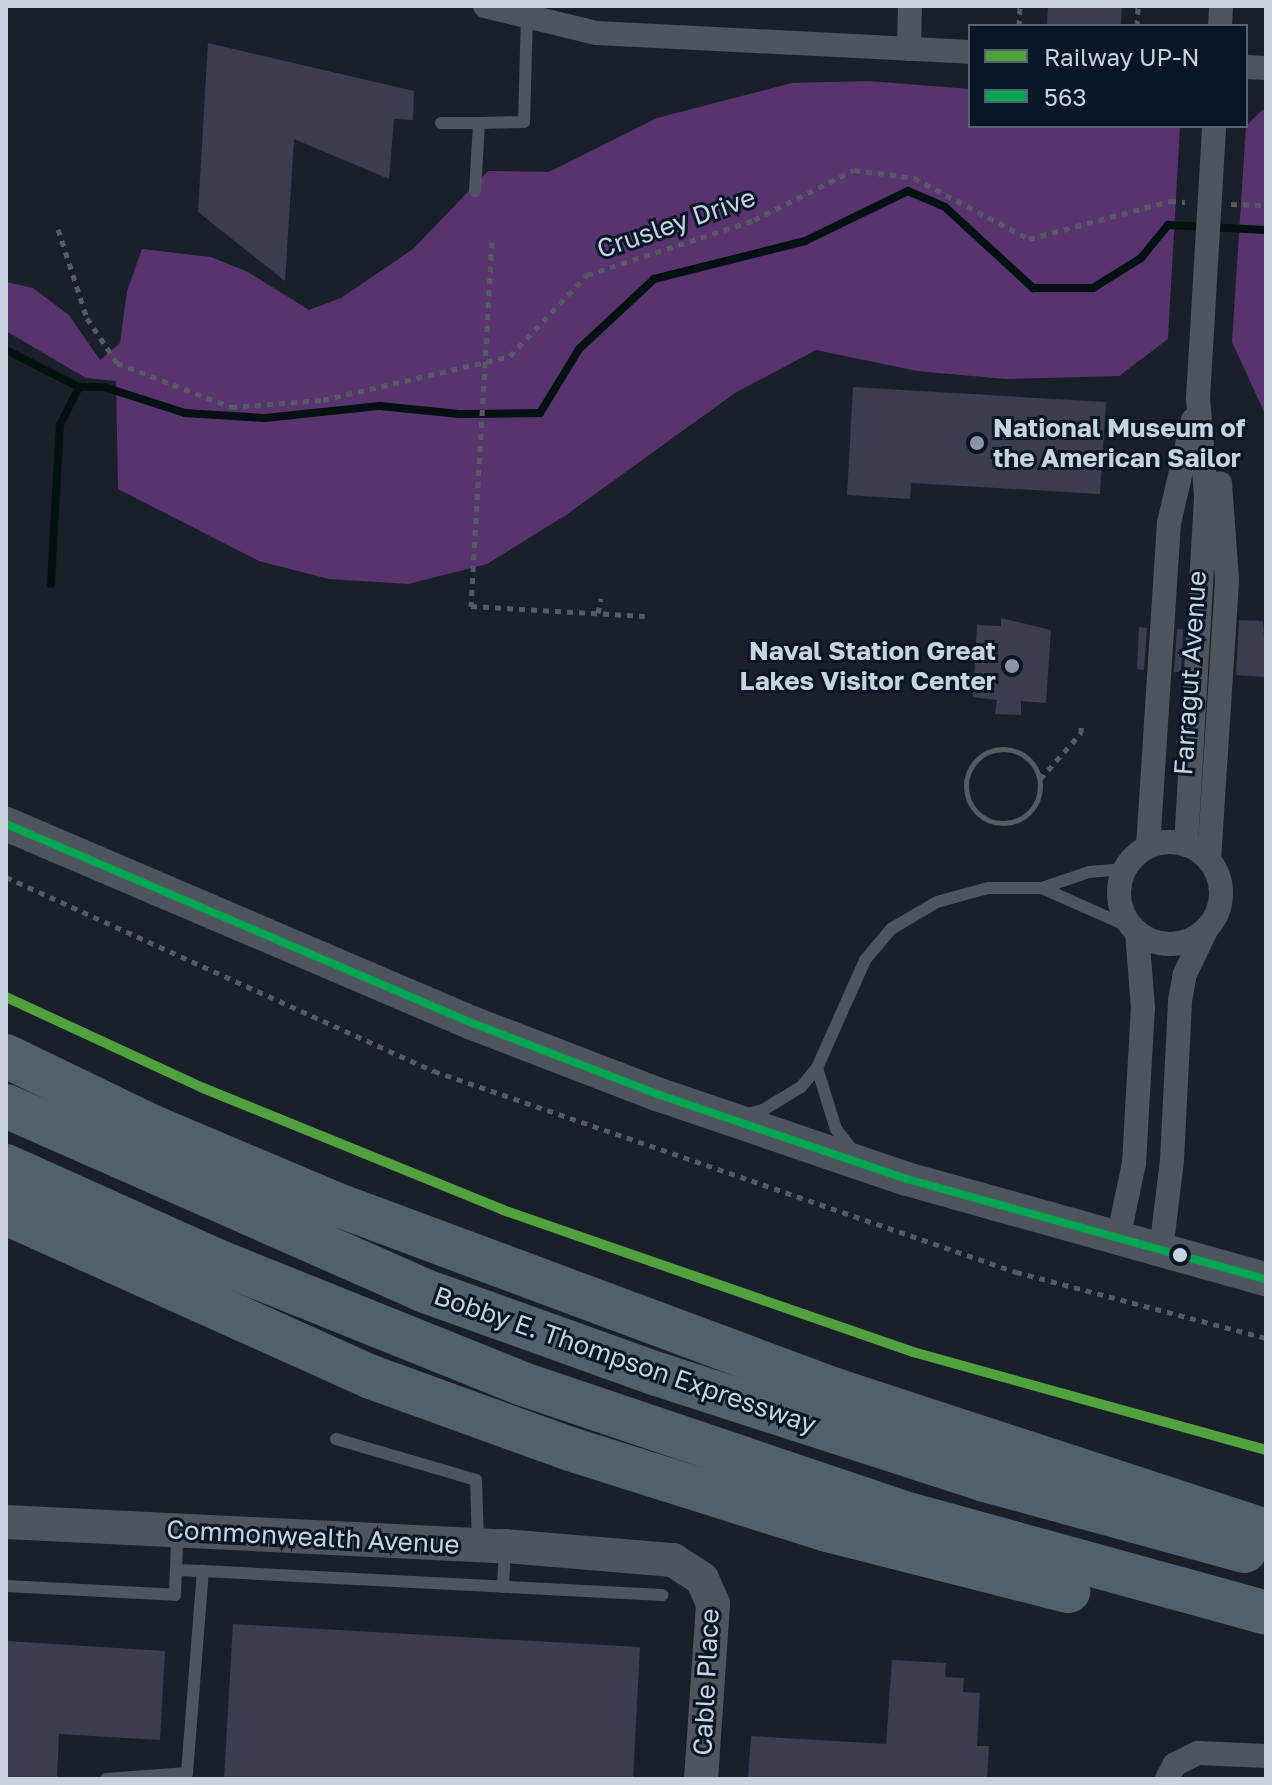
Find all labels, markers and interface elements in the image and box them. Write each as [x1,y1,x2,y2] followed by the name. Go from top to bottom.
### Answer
[968,24,1248,128] legend
[1044,42,1200,71] text: Railway UP-N
[1044,82,1086,111] text: 563
[593,181,759,265] street label: Crusley Drive
[993,412,1245,474] place label: National Museum of the American Sailor
[968,434,986,452] marker: National Museum of the American Sailor
[1167,570,1213,776] street label: Farragut Avenue
[740,635,996,696] place label: Naval Station Great Lakes Visitor Center
[1003,657,1021,675] marker: Naval Station Great Lakes Visitor Center
[1172,1247,1188,1263] unlabelled marker
[430,1280,820,1440] street label: Bobby E. Thompson Expressway
[166,1514,460,1560] street label: Commonwealth Avenue
[687,1608,725,1756] street label: Cable Place

